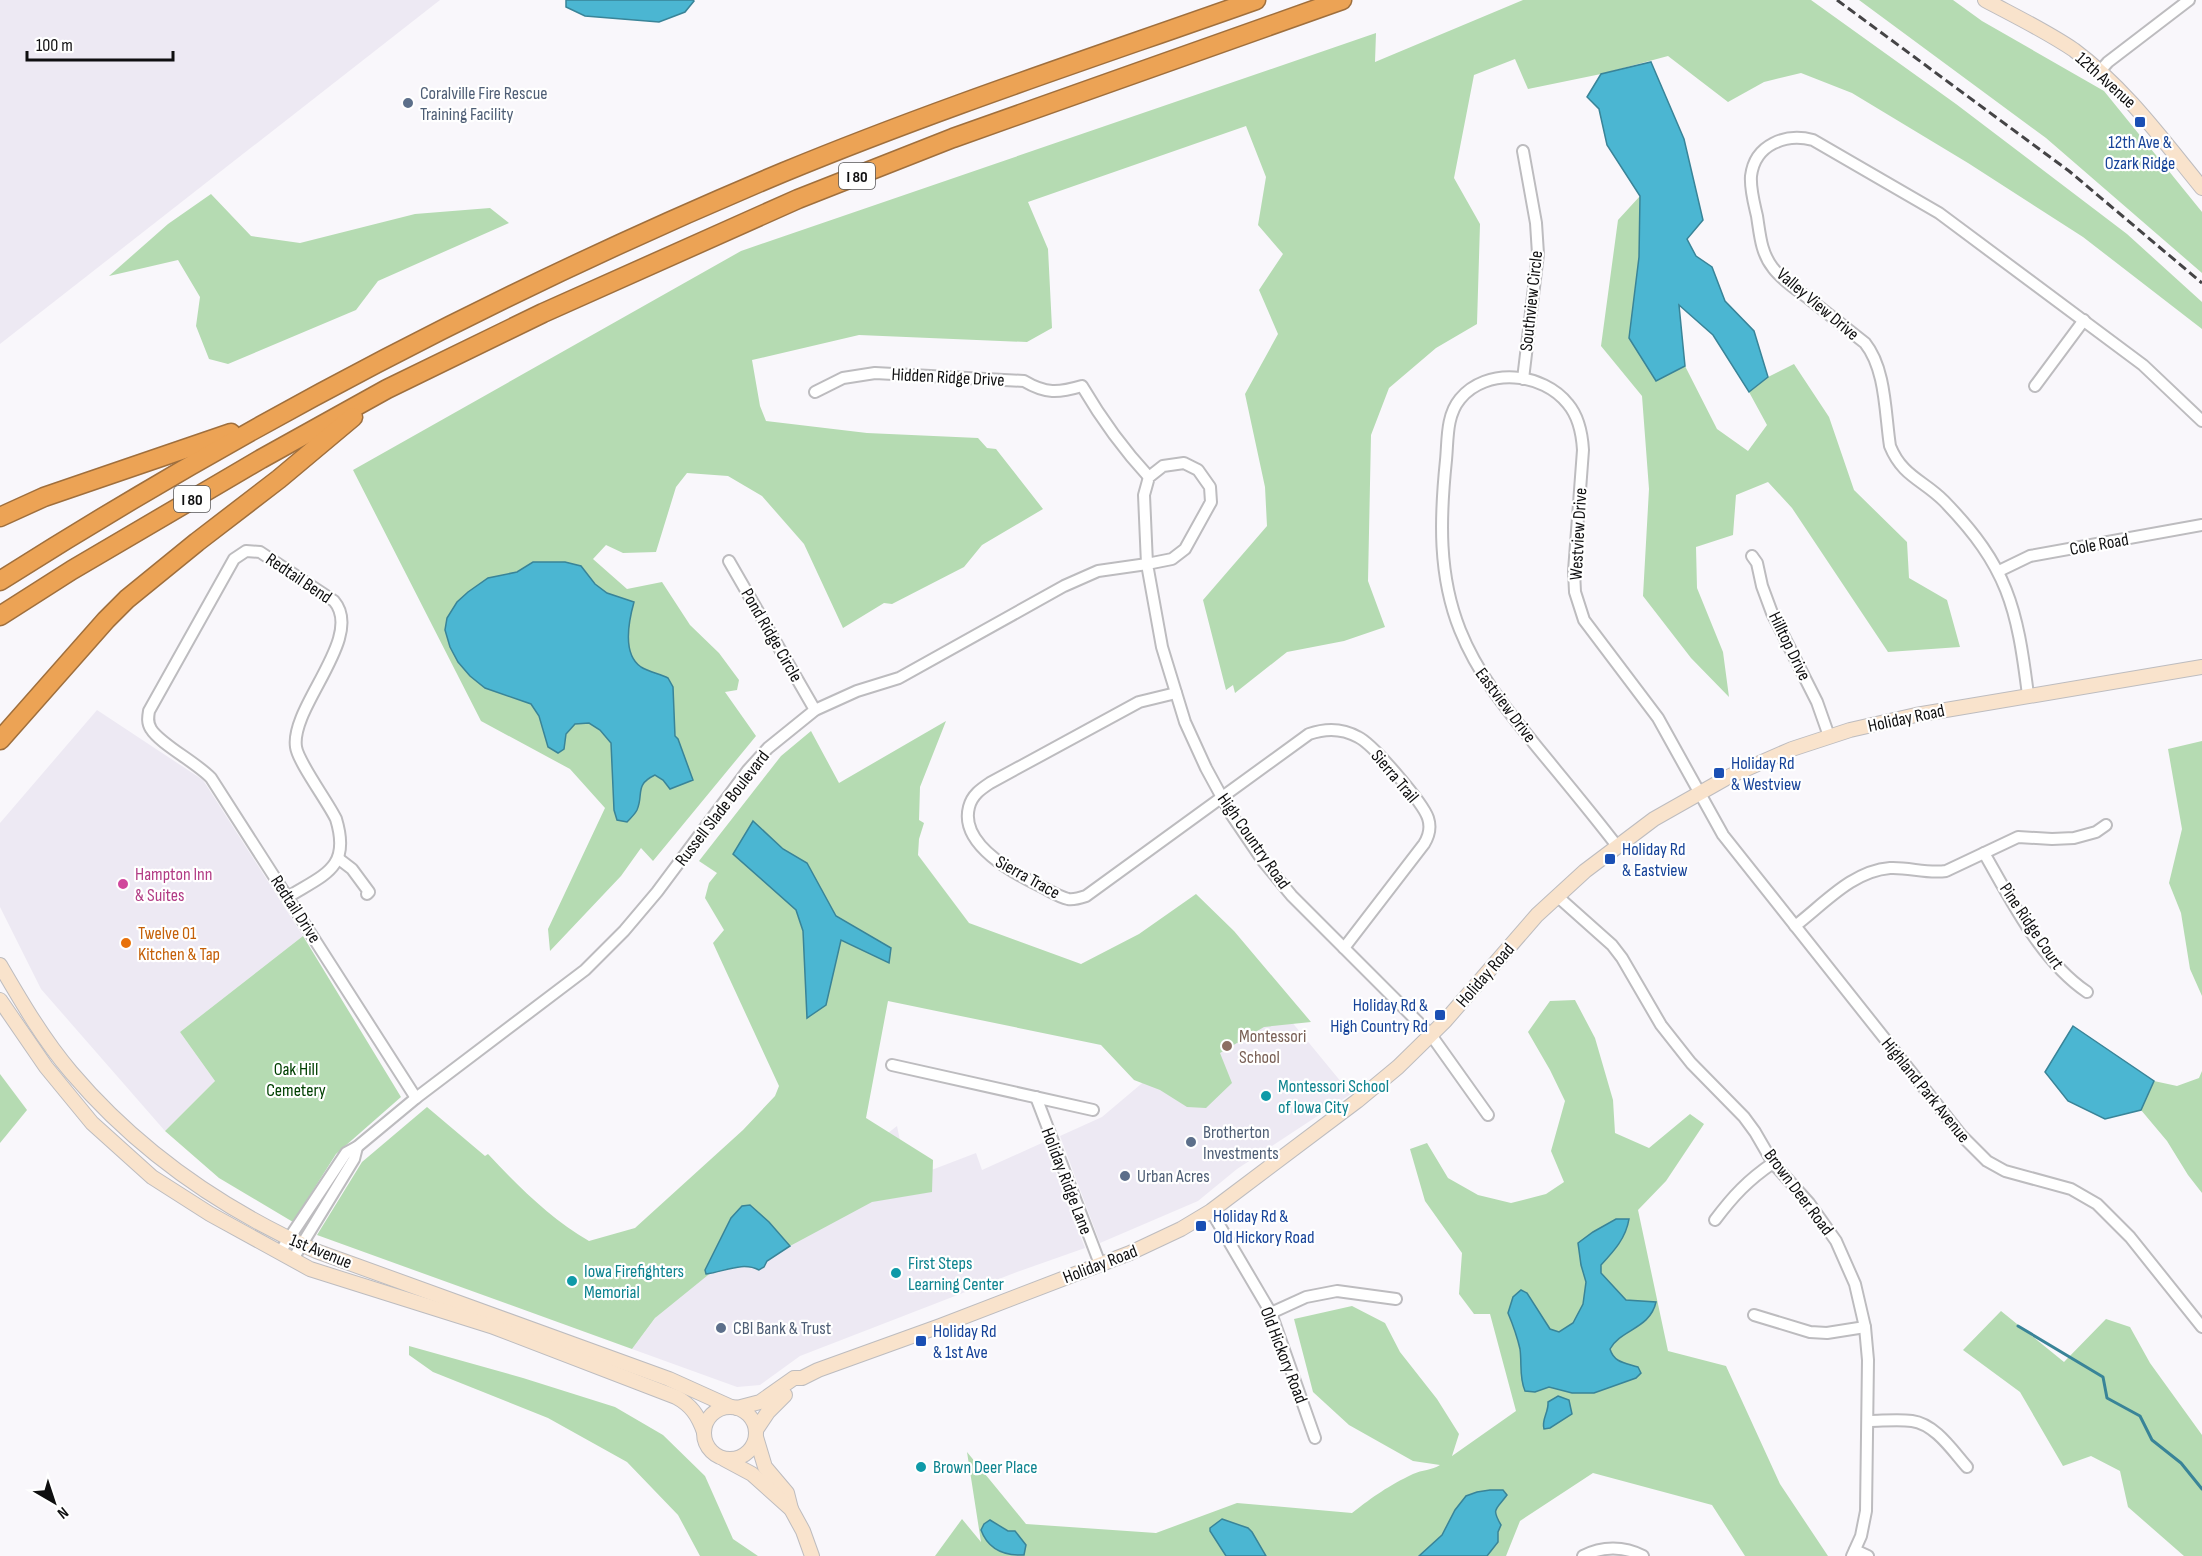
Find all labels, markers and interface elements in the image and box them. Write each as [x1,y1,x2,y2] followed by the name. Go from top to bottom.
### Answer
[27,24,172,62] scale bar
[36,35,73,56] text: 100 m
[2071,48,2140,113] street label: 12th Avenue
[420,83,547,125] place label: Coralville Fire Rescue Training Facility
[401,96,415,110] marker: Coralville Fire Rescue Training Facility
[2133,115,2147,129] marker: 12th Ave & Ozark Ridge
[2105,132,2175,174] place label: 12th Ave & Ozark Ridge
[839,163,875,189] road number: I 80
[1516,250,1547,352] street label: Southview Circle
[1772,264,1863,345] street label: Valley View Drive
[891,364,1005,391] street label: Hidden Ridge Drive
[174,486,210,512] road number: I 80
[1566,487,1591,581] street label: Westview Drive
[2068,529,2130,560] street label: Cole Road
[262,549,336,608] street label: Redtail Bend
[736,585,807,686] street label: Pond Ridge Circle
[1764,608,1815,684] street label: Hilltop Drive
[1471,664,1540,747] street label: Eastview Drive
[1866,700,1946,737] street label: Holiday Road
[1366,746,1423,807] street label: Sierra Trail
[671,747,774,870] street label: Russell Slade Boulevard
[1731,753,1801,795] place label: Holiday Rd & Westview
[1712,766,1726,780] marker: Holiday Rd & Westview
[1213,789,1294,893] street label: High Country Road
[1622,839,1688,881] place label: Holiday Rd & Eastview
[992,851,1064,904] street label: Sierra Trace
[1603,852,1617,866] marker: Holiday Rd & Eastview
[135,864,213,906] place label: Hampton Inn & Suites
[266,872,325,947] street label: Redtail Drive
[116,877,130,891] marker: Hampton Inn & Suites
[1995,879,2068,974] street label: Pine Ridge Court
[138,923,220,965] place label: Twelve 01 Kitchen & Tap
[119,936,133,950] marker: Twelve 01 Kitchen & Tap
[1452,939,1519,1012] street label: Holiday Road
[1330,995,1428,1037] place label: Holiday Rd & High Country Rd
[1433,1008,1447,1022] marker: Holiday Rd & High Country Rd
[1239,1026,1306,1068] place label: Montessori School
[1877,1034,1974,1147] street label: Highland Park Avenue
[1220,1039,1234,1053] marker: Montessori School
[266,1059,326,1101] park label: Oak Hill Cemetery
[1278,1076,1389,1118] place label: Montessori School of Iowa City
[1259,1089,1273,1103] marker: Montessori School of Iowa City
[1203,1122,1279,1164] place label: Brotherton Investments
[1037,1125,1097,1238] street label: Holiday Ridge Lane
[1184,1135,1198,1149] marker: Brotherton Investments
[1759,1145,1838,1239] street label: Brown Deer Road
[1137,1166,1210,1187] place label: Urban Acres
[1118,1169,1132,1183] marker: Urban Acres
[1213,1206,1314,1248] place label: Holiday Rd & Old Hickory Road
[1194,1219,1208,1233] marker: Holiday Rd & Old Hickory Road
[287,1230,355,1273] street label: 1st Avenue
[1060,1241,1140,1288] street label: Holiday Road
[908,1253,1004,1295] place label: First Steps Learning Center
[584,1261,684,1303] place label: Iowa Firefighters Memorial
[889,1266,903,1280] marker: First Steps Learning Center
[565,1274,579,1288] marker: Iowa Firefighters Memorial
[1256,1304,1312,1406] street label: Old Hickory Road
[733,1318,832,1339] place label: CBI Bank & Trust
[714,1321,728,1335] marker: CBI Bank & Trust
[933,1321,996,1363] place label: Holiday Rd & 1st Ave
[914,1334,928,1348] marker: Holiday Rd & 1st Ave
[933,1457,1038,1478] place label: Brown Deer Place
[914,1460,928,1474] marker: Brown Deer Place
[24,1472,84,1532] north arrow
[53,1502,72,1523] text: N

